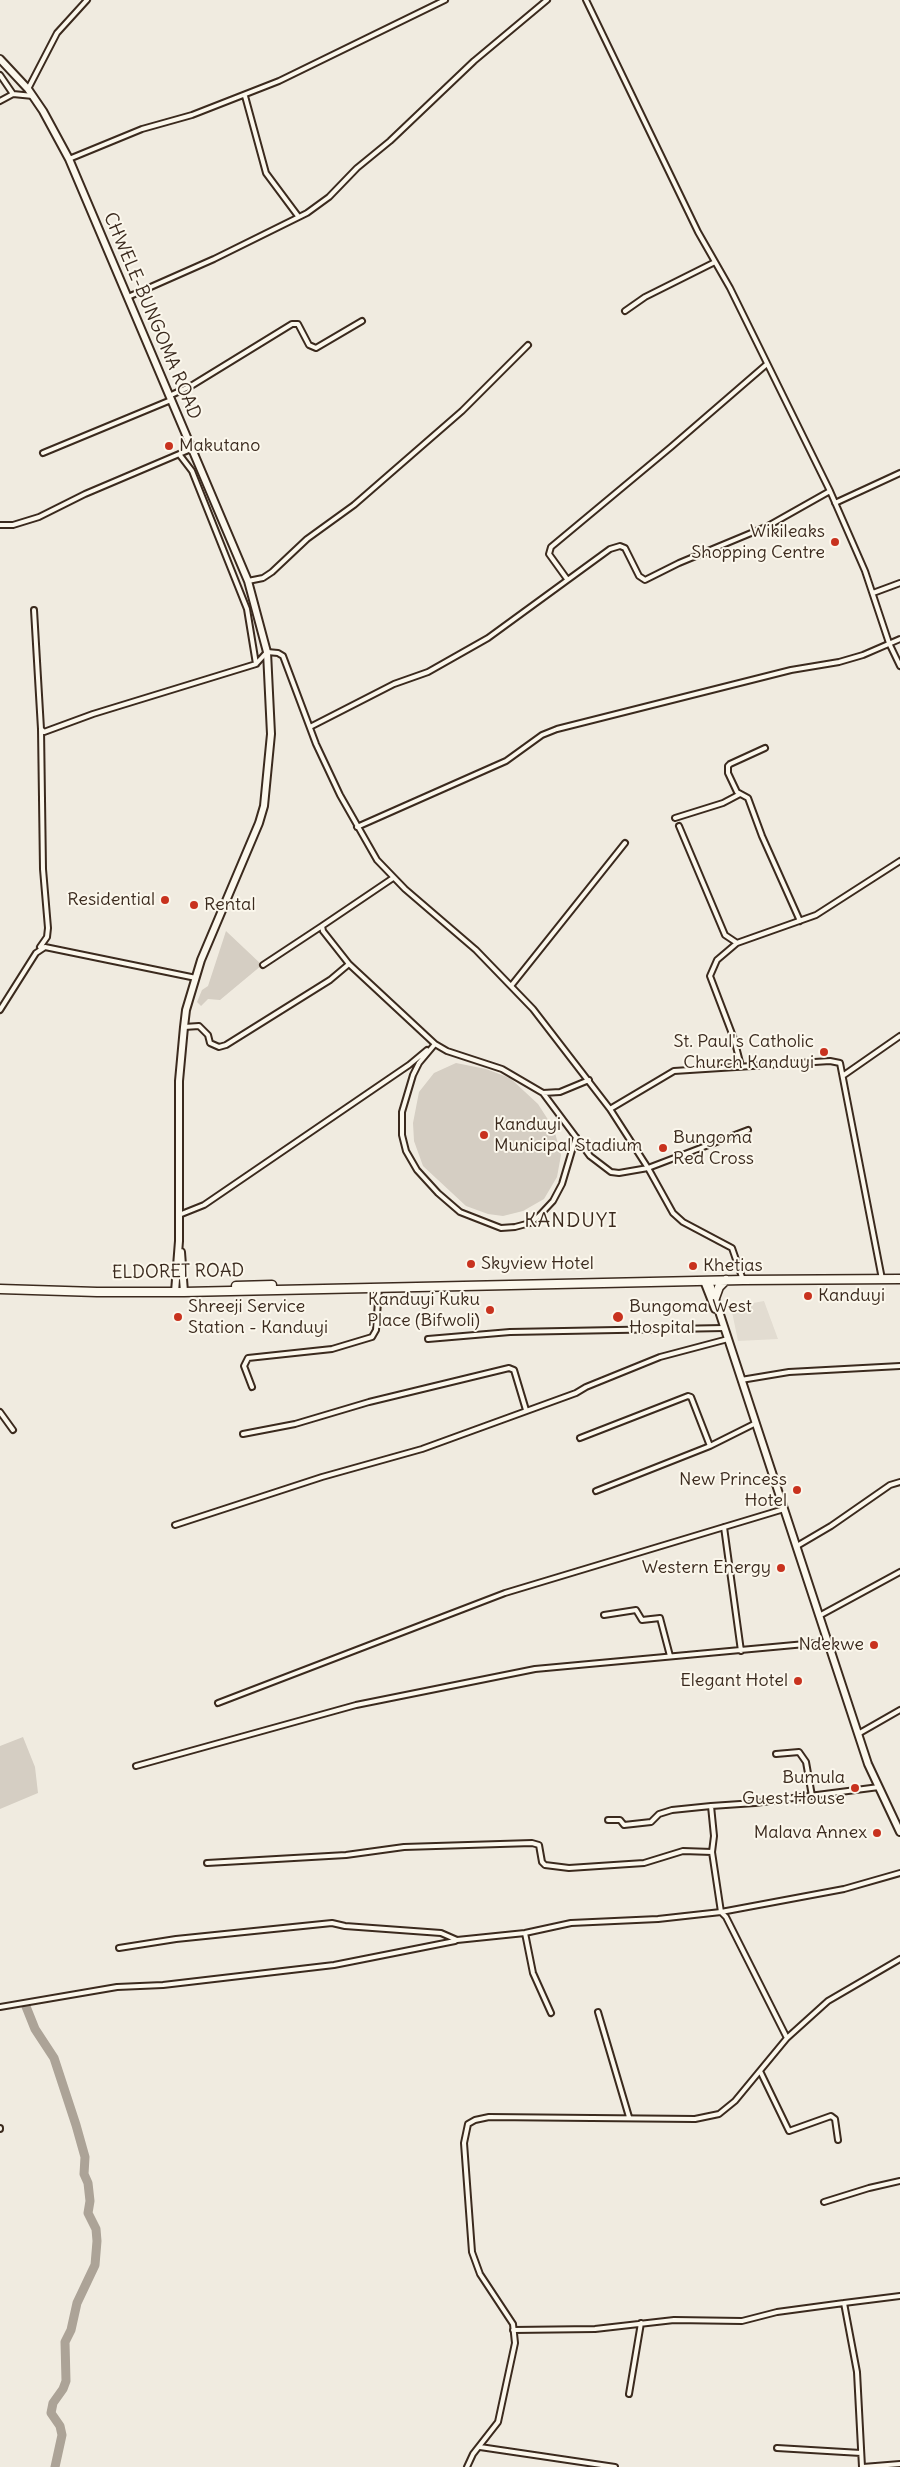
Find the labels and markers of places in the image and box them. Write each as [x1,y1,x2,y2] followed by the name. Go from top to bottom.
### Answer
[179,435,260,457] place label: Makutano
[163,440,175,452] marker: Makutano
[691,521,825,564] place label: Wikileaks Shopping Centre
[829,536,841,548] marker: Wikileaks Shopping Centre
[67,889,155,911] place label: Residential
[159,894,171,906] marker: Residential
[204,894,255,916] place label: Rental
[188,899,200,911] marker: Rental
[673,1031,814,1074] place label: St. Paul's Catholic Church Kanduyi
[818,1046,830,1058] marker: St. Paul's Catholic Church Kanduyi
[494,1114,642,1156] place label: Kanduyi Municipal Stadium
[673,1127,754,1170] place label: Bungoma Red Cross
[478,1129,490,1141] marker: Kanduyi Municipal Stadium
[657,1142,669,1154] marker: Bungoma Red Cross
[481,1253,594,1275] place label: Skyview Hotel
[703,1255,763,1277] place label: Khetias
[465,1258,477,1270] marker: Skyview Hotel
[687,1260,699,1272] marker: Khetias
[818,1285,885,1307] place label: Kanduyi
[367,1289,480,1332] place label: Kanduyi Kuku Place (Bifwoli)
[802,1290,814,1302] marker: Kanduyi
[188,1296,328,1338] place label: Shreeji Service Station - Kanduyi
[629,1296,752,1338] place label: Bungoma West Hospital
[484,1304,496,1316] marker: Kanduyi Kuku Place (Bifwoli)
[611,1310,625,1324] marker: Bungoma West Hospital
[172,1311,184,1323] marker: Shreeji Service Station - Kanduyi
[679,1469,787,1512] place label: New Princess Hotel
[791,1484,803,1496] marker: New Princess Hotel
[642,1557,771,1579] place label: Western Energy
[775,1562,787,1574] marker: Western Energy
[798,1634,864,1656] place label: Ndekwe
[868,1639,880,1651] marker: Ndekwe
[680,1670,788,1692] place label: Elegant Hotel
[792,1675,804,1687] marker: Elegant Hotel
[742,1767,845,1810] place label: Bumula Guest House
[849,1782,861,1794] marker: Bumula Guest House
[754,1822,867,1844] place label: Malava Annex
[871,1827,883,1839] marker: Malava Annex

